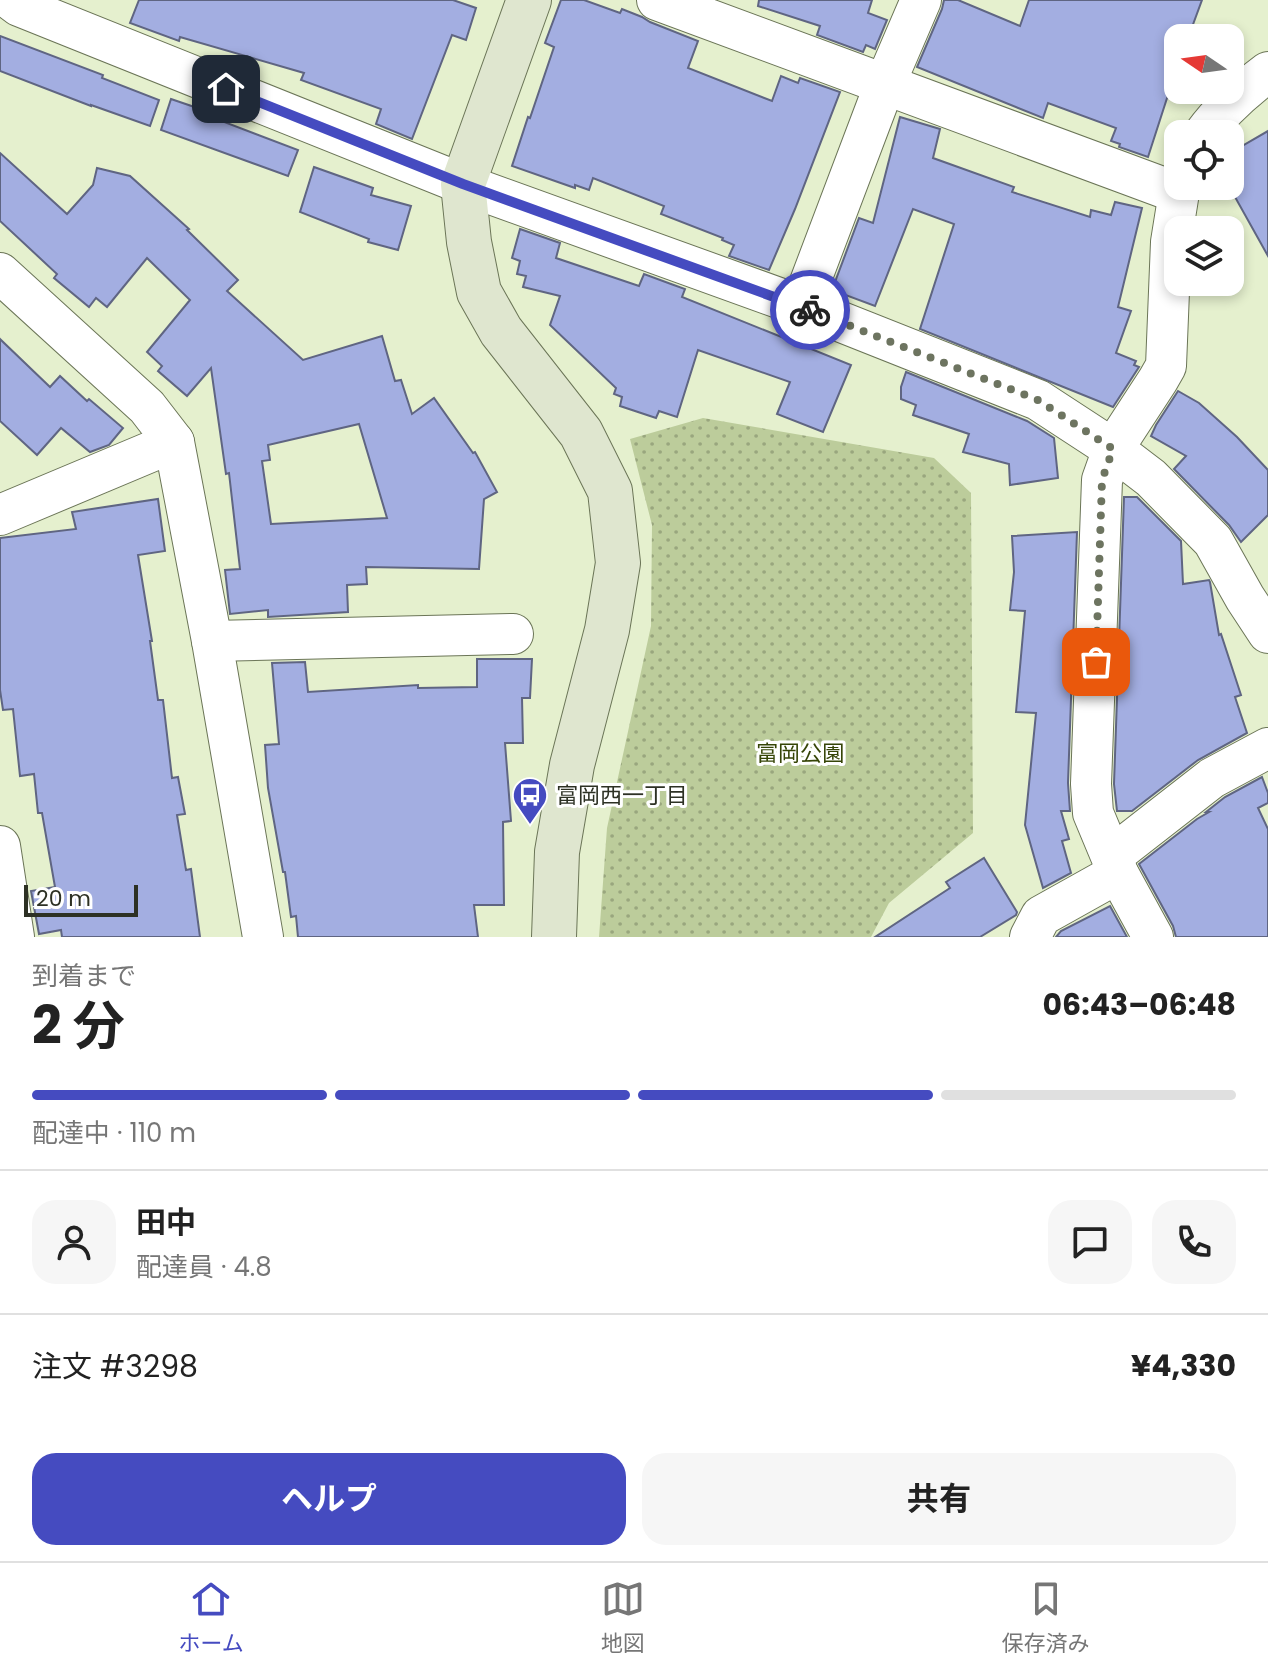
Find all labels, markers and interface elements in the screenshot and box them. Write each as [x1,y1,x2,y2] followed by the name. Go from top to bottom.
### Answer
[1164,24,1244,104] north arrow
[1164,24,1244,296] map controls
[192,55,260,123] pin
[204,67,248,111] icon: home
[1164,120,1244,200] button: locate
[1164,216,1244,296] button: layers
[770,270,850,350] courier
[788,288,832,332] icon: bike
[1062,628,1130,696] pin
[1074,640,1118,684] icon: bag
[756,738,844,769] park label: 富岡公園
[511,776,549,826] bus stop icon: 富岡西一丁目
[556,780,688,811] place label: 富岡西一丁目
[24,881,138,917] scale bar
[36,883,91,914] text: 20 m
[32,958,136,994] text: 到着まで
[1043,983,1236,1026] text: 06:43–06:48
[32,989,125,1062] text: 2 分
[32,1115,196,1151] text: 配達中 · 110 m
[32,1200,116,1284] button: person
[1048,1200,1132,1284] button: chat
[1152,1200,1236,1284] button: phone
[136,1201,196,1244] text: 田中
[136,1249,272,1285] text: 配達員 · 4.8
[1131,1344,1236,1387] text: ¥4,330
[32,1345,198,1388] text: 注文 #3298
[32,1453,626,1545] button: ヘルプ
[642,1453,1236,1545] button: 共有
[178,1577,244,1660] tab: ホーム
[601,1577,645,1660] tab: 地図
[1002,1577,1090,1660] tab: 保存済み

